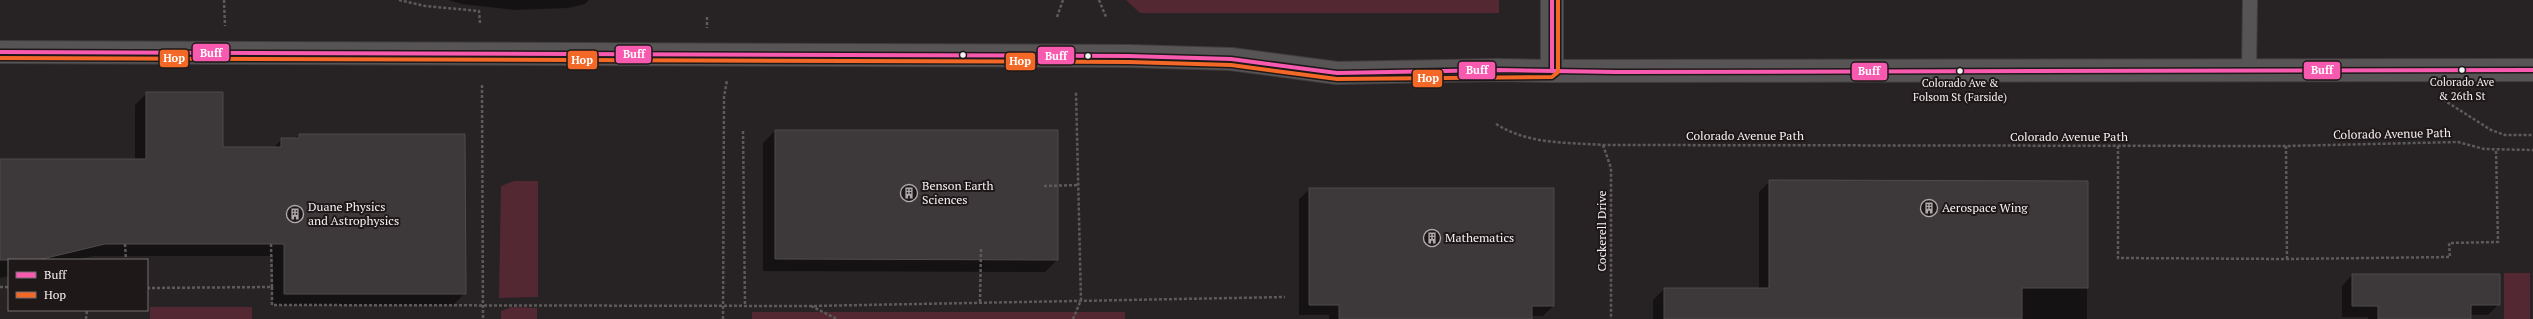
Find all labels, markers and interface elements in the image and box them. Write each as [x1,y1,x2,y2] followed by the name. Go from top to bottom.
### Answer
[192,43,230,62] line badge: Buff
[615,45,652,64] line badge: Buff
[200,46,223,60] text: Buff
[1037,46,1075,65] line badge: Buff
[623,47,646,61] text: Buff
[159,49,189,68] line badge: Hop
[1045,49,1068,63] text: Buff
[567,50,598,70] line badge: Hop
[958,50,968,60] unlabelled marker
[163,51,185,65] text: Hop
[1083,51,1093,61] unlabelled marker
[1005,52,1036,71] line badge: Hop
[571,53,593,67] text: Hop
[1009,54,1031,68] text: Hop
[1458,61,1496,80] line badge: Buff
[2303,61,2341,80] line badge: Buff
[1851,62,1888,81] line badge: Buff
[1466,63,1489,77] text: Buff
[2311,63,2334,77] text: Buff
[1858,64,1881,78] text: Buff
[2457,65,2467,75] marker: Colorado Ave & 26th St
[1955,66,1965,76] marker: Colorado Ave & Folsom St (Farside)
[1412,69,1443,88] line badge: Hop
[1417,71,1439,85] text: Hop
[2430,75,2495,103] place label: Colorado Ave & 26th St
[1913,76,2007,104] place label: Colorado Ave & Folsom St (Farside)
[2333,125,2451,142] street label: Colorado Avenue Path
[1686,128,1804,143] street label: Colorado Avenue Path
[2010,129,2128,144] street label: Colorado Avenue Path
[922,178,994,207] place label: Benson Earth Sciences
[899,183,919,203] building icon: Benson Earth Sciences
[1594,190,1609,272] street label: Cockerell Drive
[1919,198,1939,218] building icon: Aerospace Wing
[308,199,399,228] place label: Duane Physics and Astrophysics
[1942,200,2028,215] place label: Aerospace Wing
[285,204,305,224] building icon: Duane Physics and Astrophysics
[1422,228,1442,248] building icon: Mathematics
[1445,230,1514,245] place label: Mathematics
[8,259,148,311] legend
[44,267,67,282] text: Buff
[44,287,66,302] text: Hop

